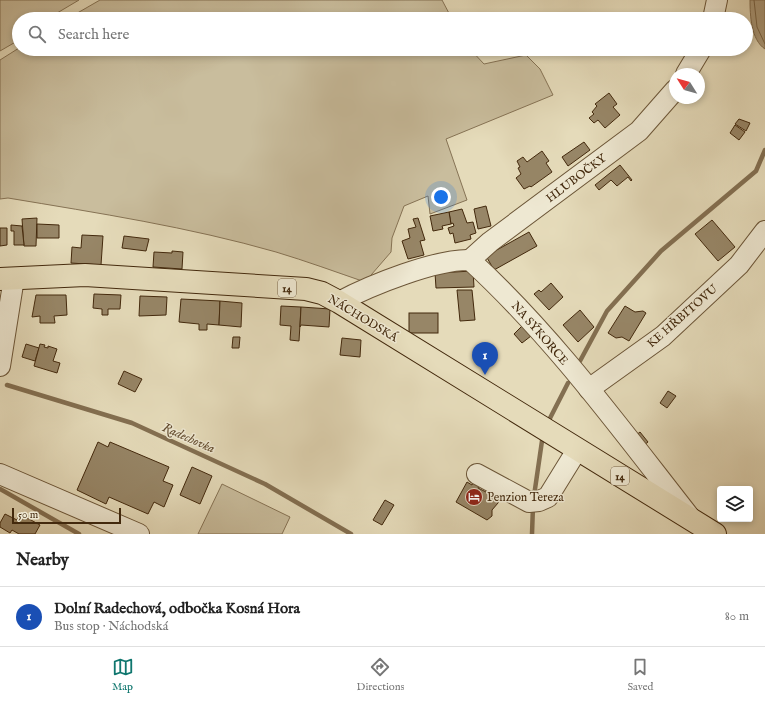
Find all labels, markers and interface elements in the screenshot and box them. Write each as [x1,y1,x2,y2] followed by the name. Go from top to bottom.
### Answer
[12,12,753,56] search box
[26,23,48,45] icon: search
[58,25,129,44] text: Search here
[669,68,705,104] north arrow
[542,149,610,206] street label: HLUBOČKY
[431,187,451,207] your location
[278,279,296,297] road number: 14
[643,280,721,351] street label: KE HŘBITOVU
[325,291,402,346] street label: NÁCHODSKÁ
[508,298,572,368] street label: NA SÝKORCE
[472,342,498,375] pin: 1
[159,419,218,458] water label: Radechovka
[611,467,629,485] road number: 14
[717,486,753,522] map controls
[717,486,753,522] button: layers
[464,487,484,507] hotel icon: Penzion Tereza
[487,490,564,505] place label: Penzion Tereza
[12,506,121,525] scale bar
[18,508,38,522] text: 50 m
[16,550,69,571] text: Nearby
[54,599,300,618] text: Dolní Radechová, odbočka Kosná Hora
[27,608,31,625] text: 1
[725,608,749,625] text: 80 m
[54,618,168,635] text: Bus stop · Náchodská
[112,656,134,694] tab: Map
[357,656,404,694] tab: Directions
[627,656,653,694] tab: Saved

